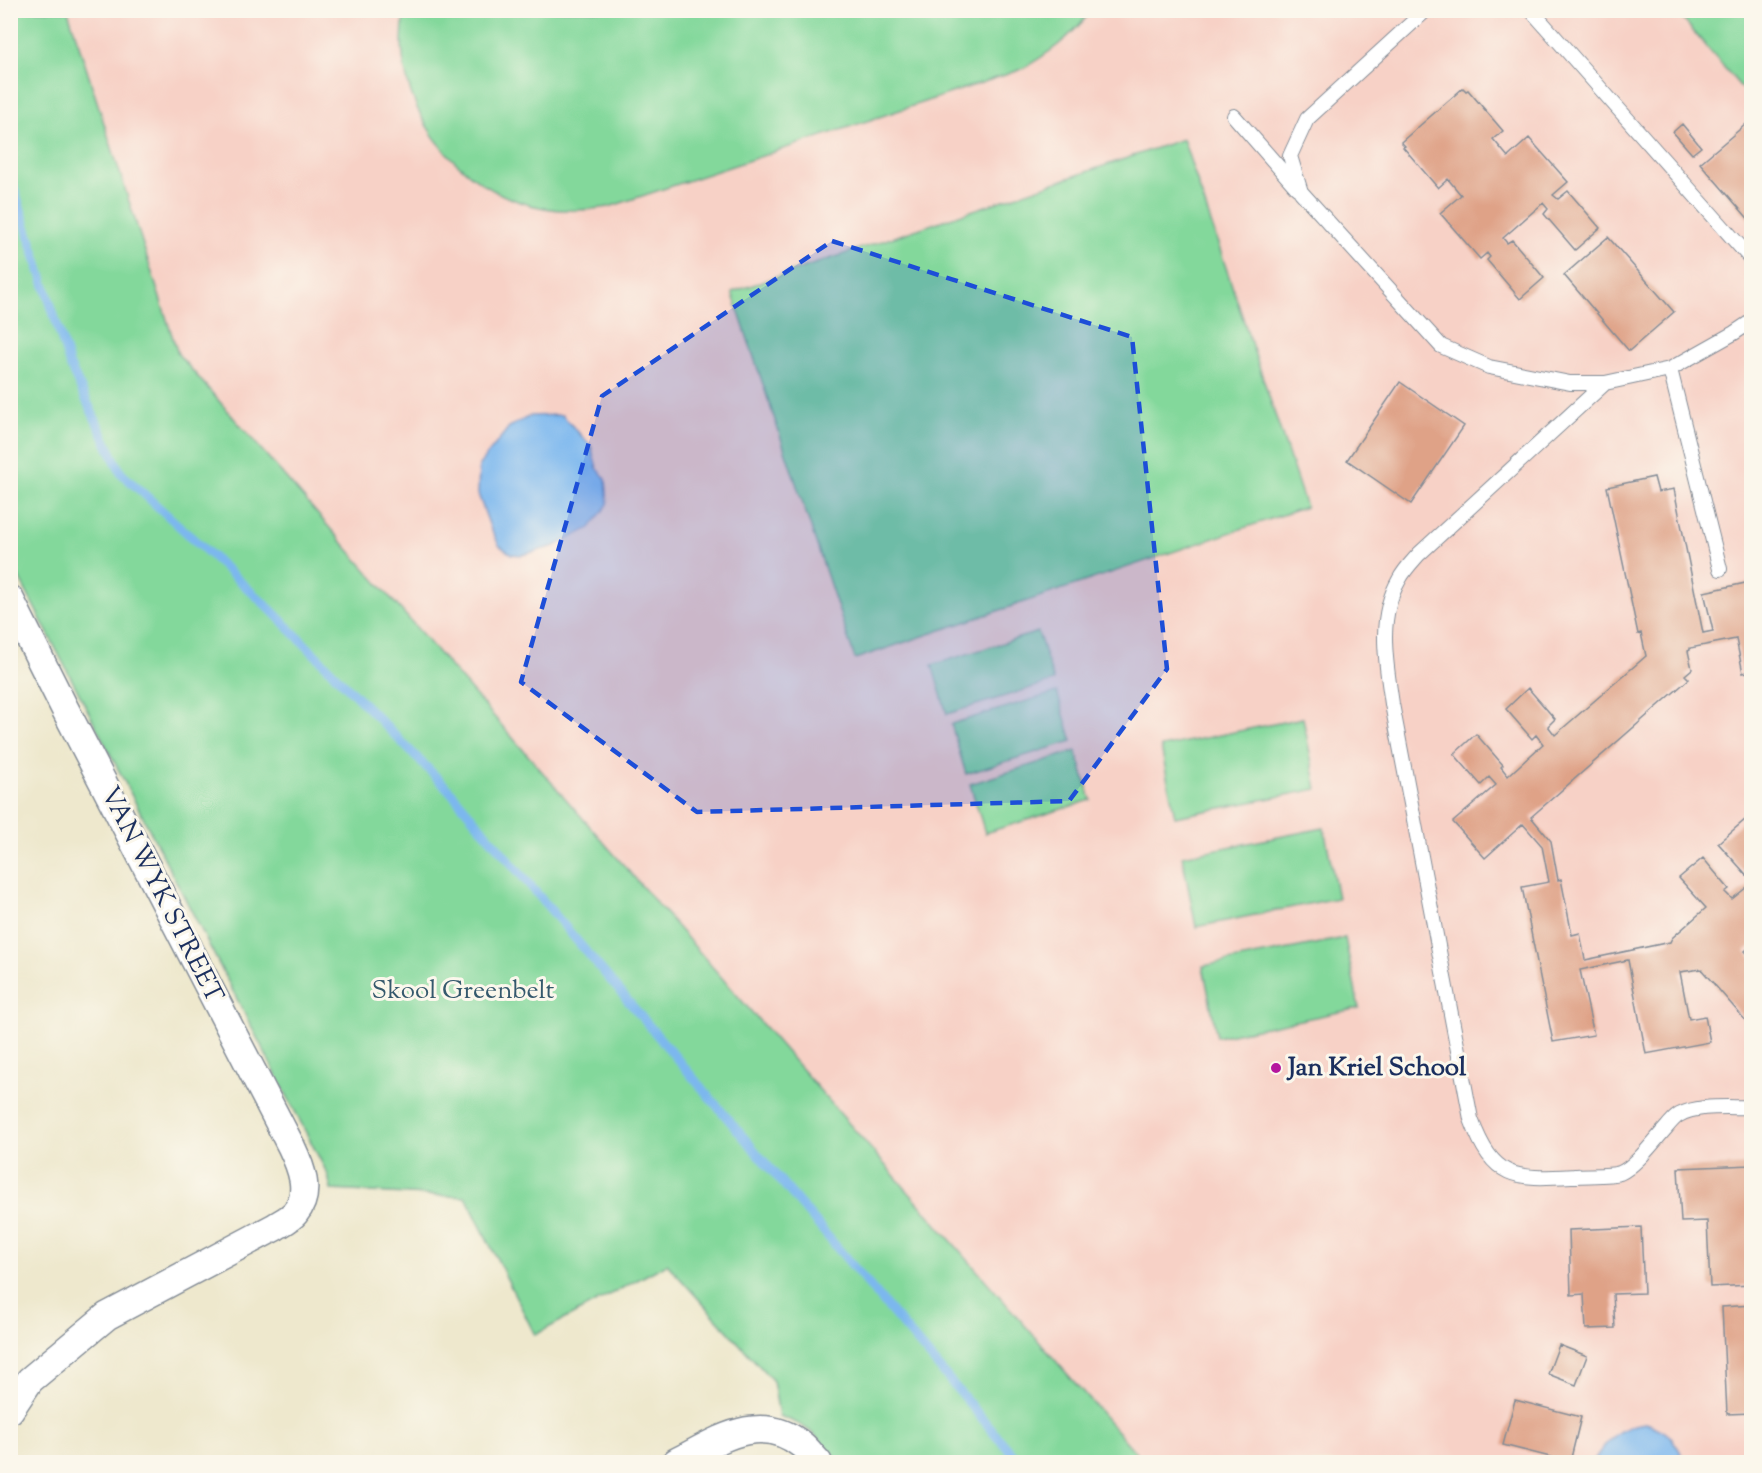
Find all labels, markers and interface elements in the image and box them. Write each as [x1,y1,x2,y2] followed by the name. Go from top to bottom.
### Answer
[90,780,232,1010] street label: VAN WYK STREET
[372,973,555,1010] park label: Skool Greenbelt
[1286,1050,1467,1087] place label: Jan Kriel School
[1269,1061,1283,1075] marker: Jan Kriel School

